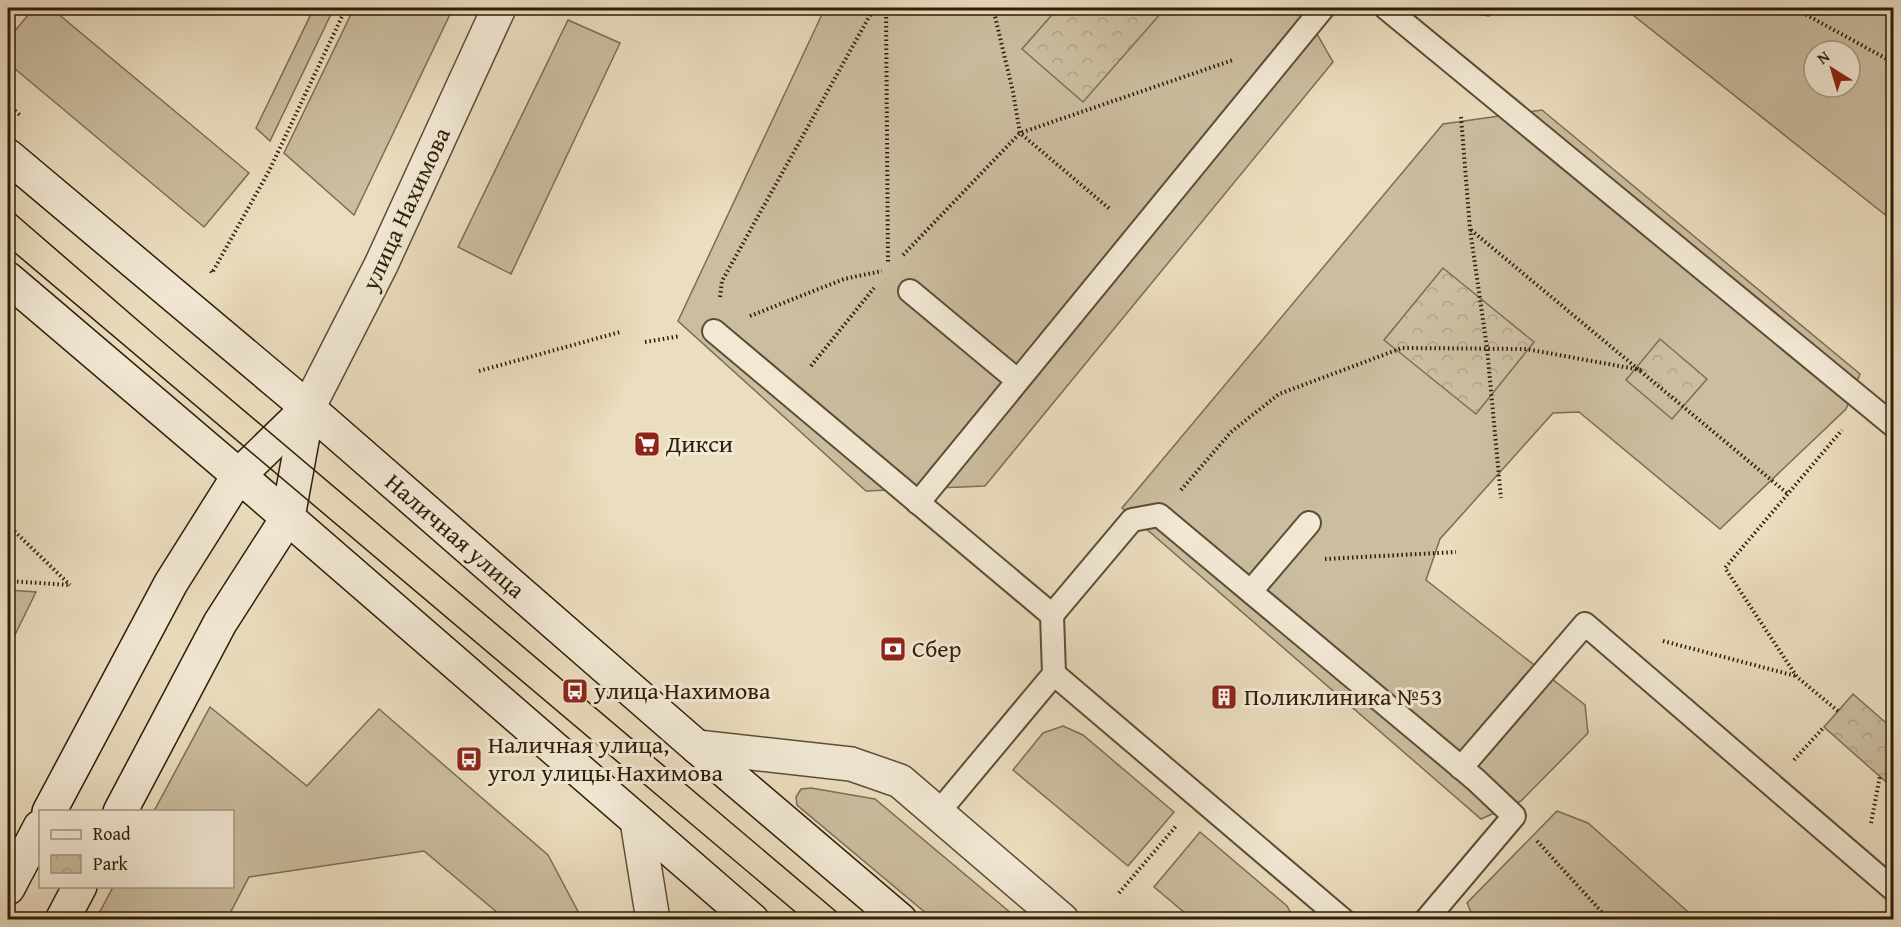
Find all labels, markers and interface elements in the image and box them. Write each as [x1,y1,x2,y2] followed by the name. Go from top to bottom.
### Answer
[1802,39,1862,99] north arrow
[1811,44,1835,70] text: N
[352,121,459,297] street label: улица Нахимова
[665,426,733,461] place label: Дикси
[632,429,662,459] supermarket icon: Дикси
[378,465,533,607] street label: Наличная улица
[912,631,962,666] place label: Сбер
[878,634,908,664] bank icon: Сбер
[593,673,771,708] place label: улица Нахимова
[560,676,590,706] bus stop icon: улица Нахимова
[1244,679,1442,714] place label: Поликлиника №53
[1209,682,1239,712] building icon: Поликлиника №53
[487,727,724,790] place label: Наличная улица, угол улицы Нахимова
[454,744,484,774] bus stop icon: Наличная улица, угол улицы Нахимова
[39,810,234,888] legend
[93,820,131,847] text: Road
[93,850,129,877] text: Park

